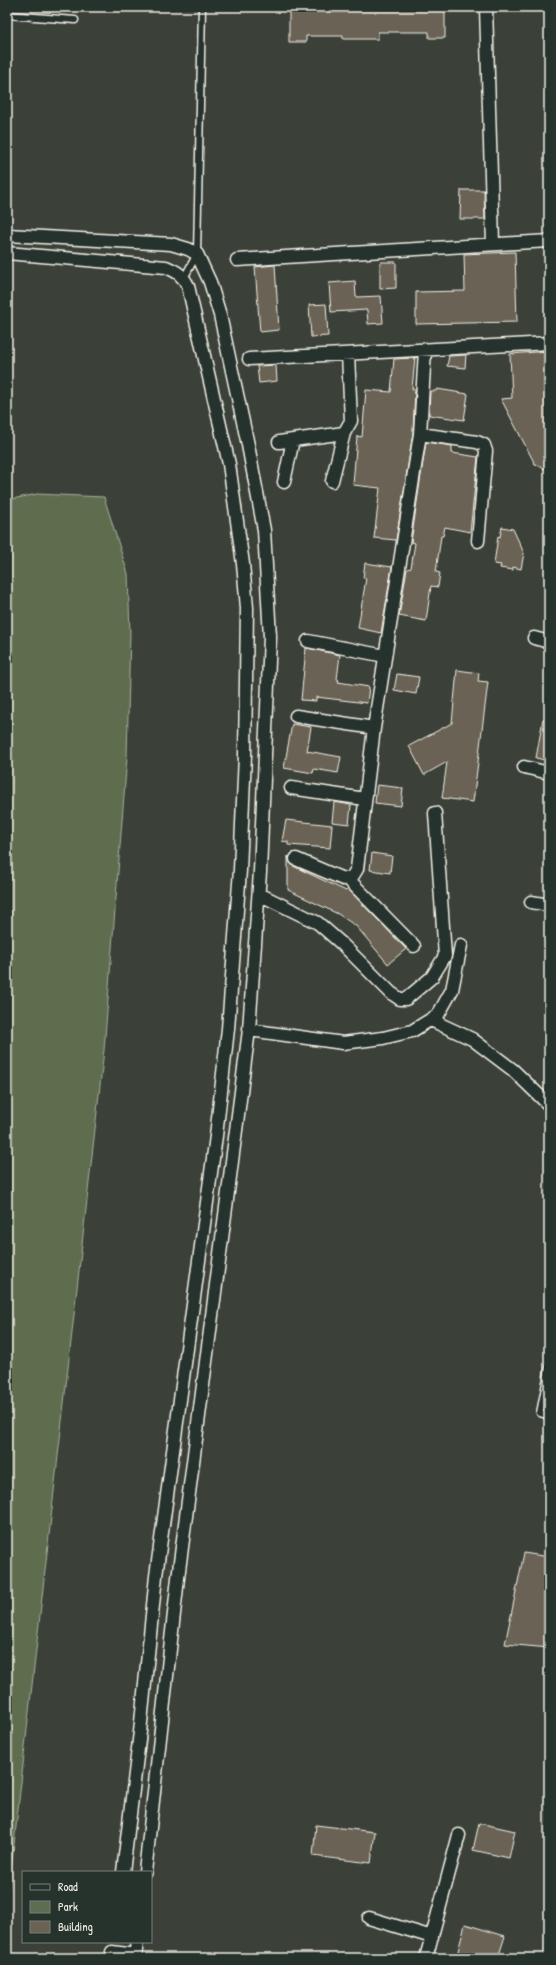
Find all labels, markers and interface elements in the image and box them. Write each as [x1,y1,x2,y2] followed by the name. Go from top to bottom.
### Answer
[22,1871,152,1943] legend
[58,1878,78,1895] text: Road
[58,1898,78,1915] text: Park
[58,1918,93,1935] text: Building

